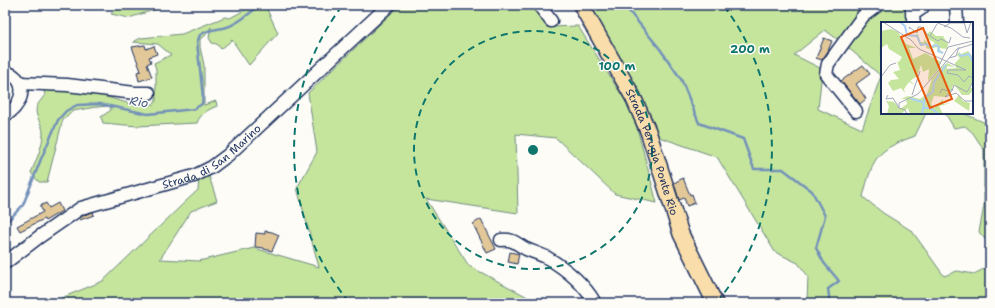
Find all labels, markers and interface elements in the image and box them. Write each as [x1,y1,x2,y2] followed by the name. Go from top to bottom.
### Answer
[881,22,973,114] inset map
[730,41,770,57] text: 200 m
[599,58,636,74] text: 100 m
[622,86,682,218] street label: Strada Perugia Ponte Rio
[128,93,150,111] water label: Rio
[160,121,264,192] street label: Strada di San Marino
[526,143,540,157] centre of rings

